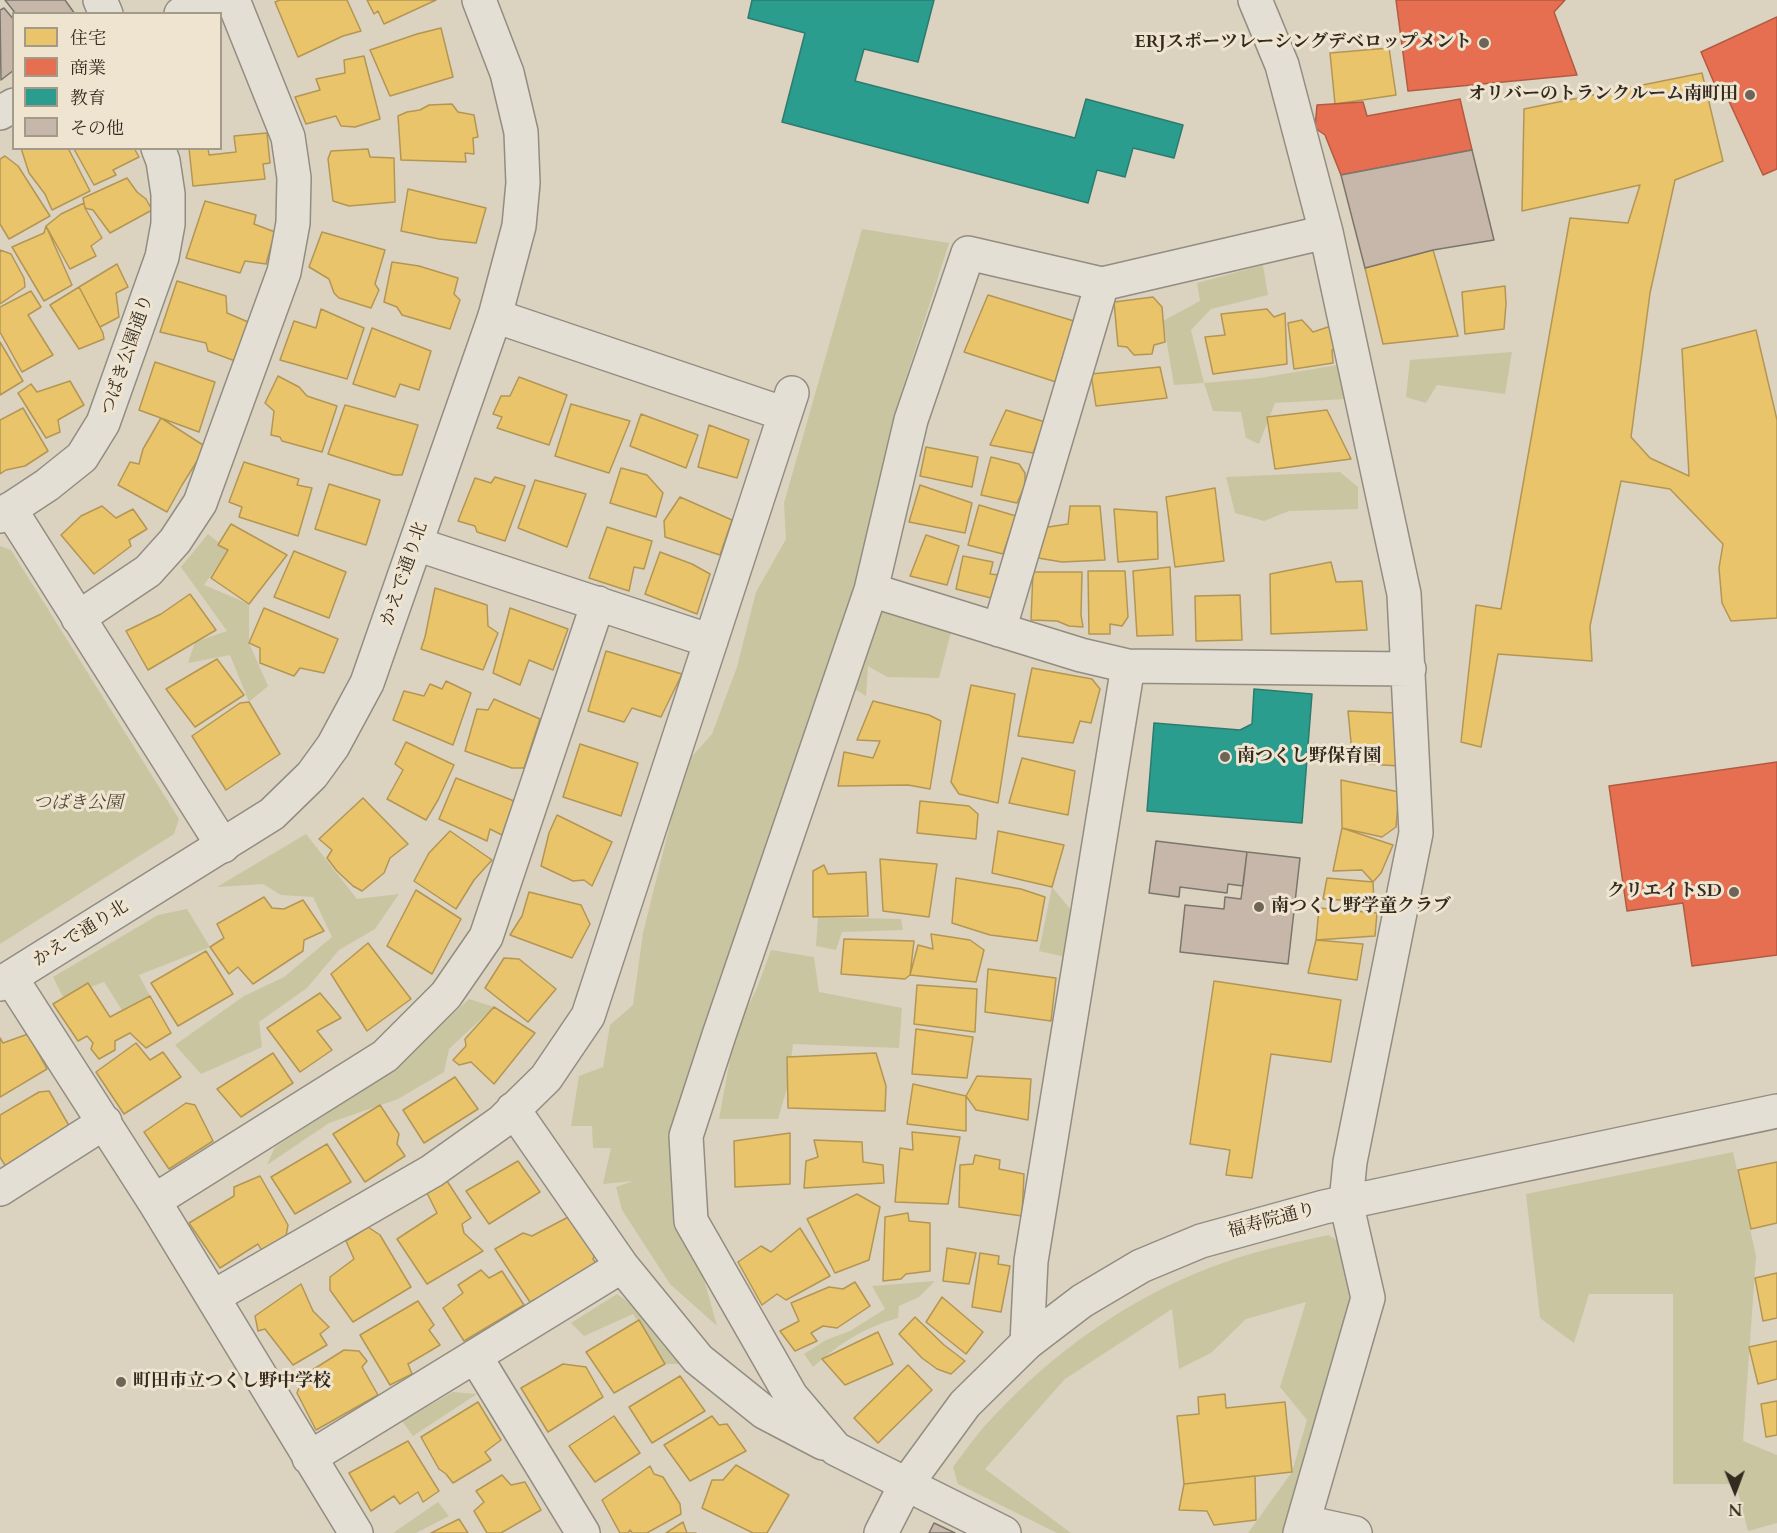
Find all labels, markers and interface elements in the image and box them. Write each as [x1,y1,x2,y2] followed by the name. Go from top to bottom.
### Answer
[12,12,222,150] legend
[70,26,106,51] text: 住宅
[1134,32,1472,54] place label: ERJスポーツレーシングデベロップメント
[1477,36,1491,50] marker: ERJスポーツレーシングデベロップメント
[70,56,106,81] text: 商業
[1468,84,1738,106] place label: オリバーのトランクルーム南町田
[70,86,106,111] text: 教育
[1743,88,1757,102] marker: オリバーのトランクルーム南町田
[70,116,124,141] text: その他
[97,292,159,418] street label: つばき公園通り
[377,519,433,629] street label: かえで通り北
[1237,746,1381,768] place label: 南つくし野保育園
[1218,750,1232,764] marker: 南つくし野保育園
[33,793,123,815] park label: つばき公園
[1607,881,1722,903] place label: クリエイトSD
[1727,885,1741,899] marker: クリエイトSD
[29,896,133,972] street label: かえで通り北
[1271,896,1451,918] place label: 南つくし野学童クラブ
[1252,900,1266,914] marker: 南つくし野学童クラブ
[1226,1199,1318,1243] street label: 福寿院通り
[133,1371,331,1393] place label: 町田市立つくし野中学校
[114,1375,128,1389] marker: 町田市立つくし野中学校
[1705,1461,1765,1521] north arrow
[1728,1498,1742,1520] text: N

